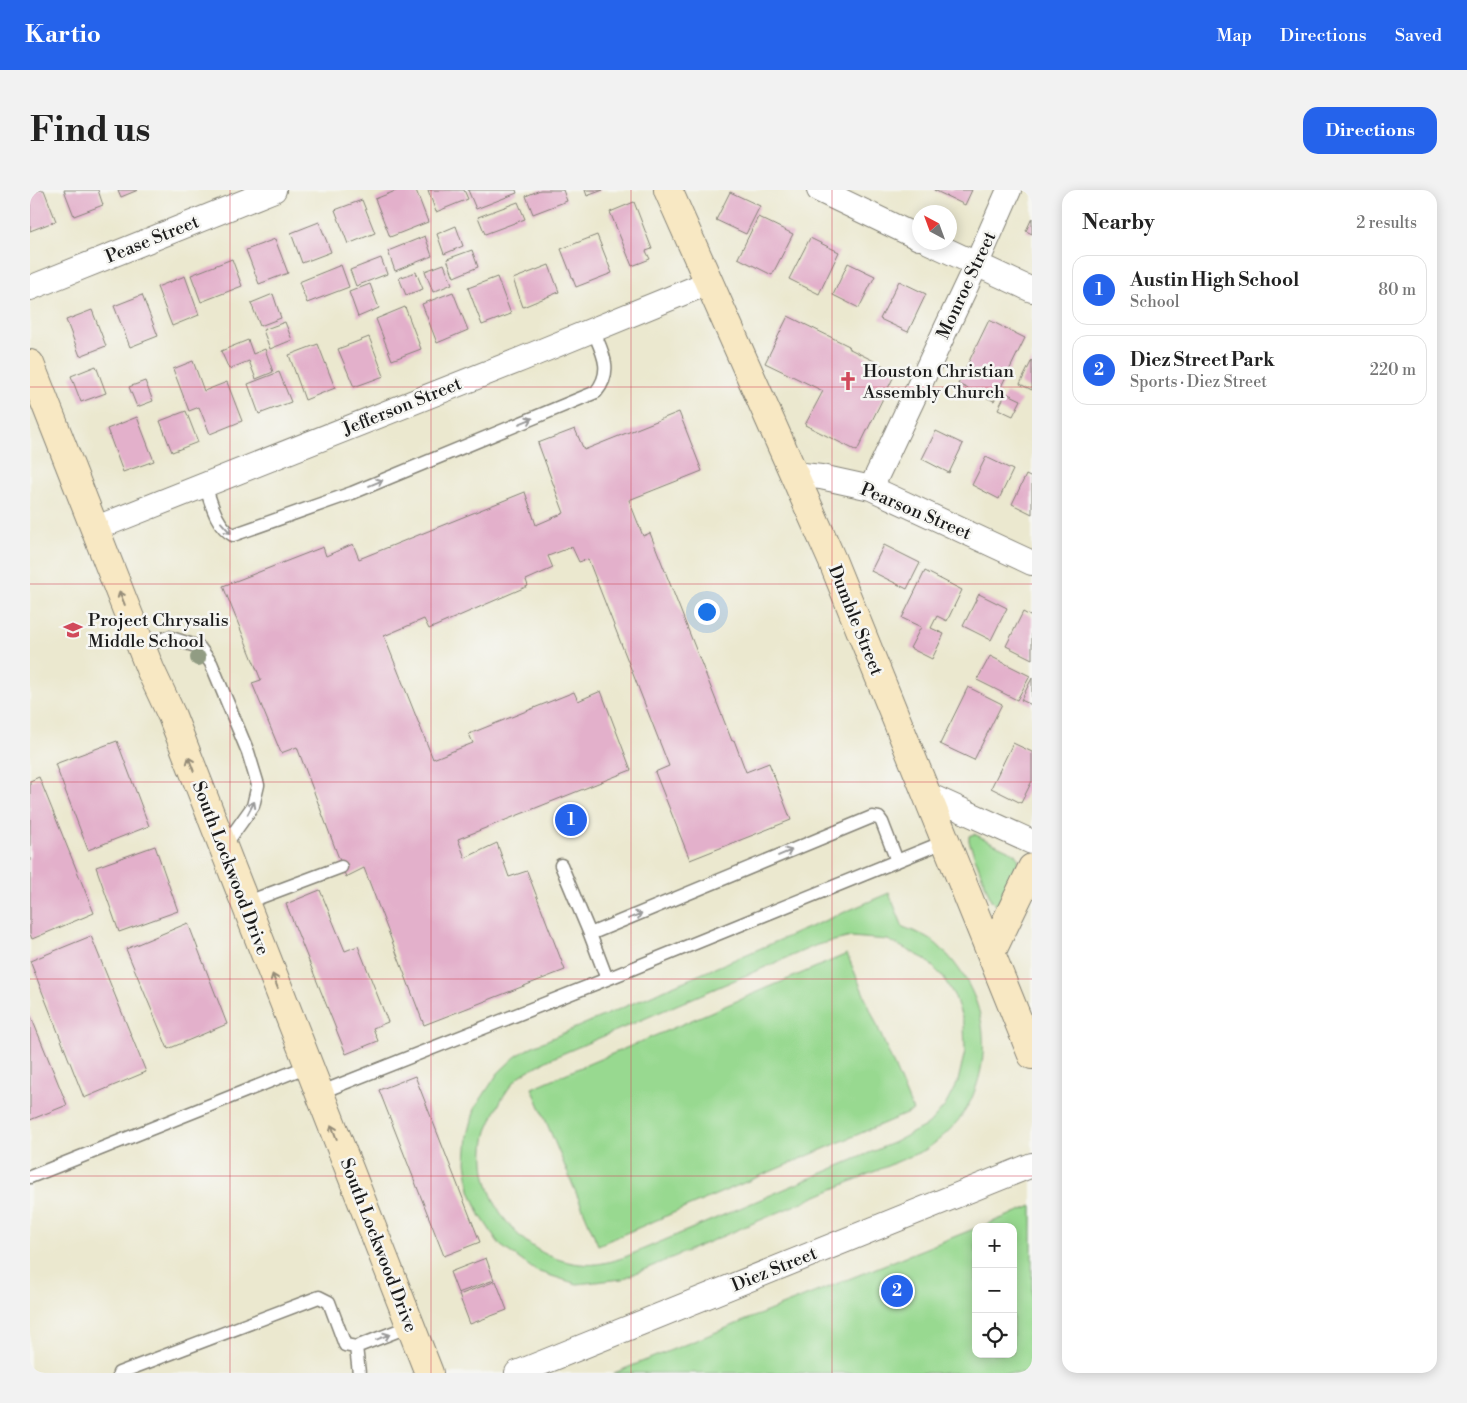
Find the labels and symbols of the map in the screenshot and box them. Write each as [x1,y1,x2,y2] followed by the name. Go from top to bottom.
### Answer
[912,205,957,250] north arrow
[102,210,203,269] street label: Pease Street
[931,227,1002,343] street label: Monroe Street
[862,360,1014,404] place label: Houston Christian Assembly Church
[837,370,859,392] church icon: Houston Christian Assembly Church
[338,372,466,441] street label: Jefferson Street
[518,415,533,425] one-way arrow
[368,477,383,487] one-way arrow
[857,478,975,545] street label: Pearson Street
[220,522,232,535] one-way arrow
[823,562,888,679] street label: Dumble Street
[117,591,126,606] one-way arrow
[694,599,720,625] your location
[88,609,229,653] place label: Project Chrysalis Middle School
[62,619,84,641] school or university icon: Project Chrysalis Middle School
[186,757,195,772] one-way arrow
[187,778,274,958] street label: South Lockwood Drive
[246,800,256,815] one-way arrow
[555,801,587,839] pin: 1
[777,848,792,858] one-way arrow
[627,910,642,920] one-way arrow
[270,974,279,989] one-way arrow
[329,1125,339,1140] one-way arrow
[335,1155,422,1335] street label: South Lockwood Drive
[728,1242,821,1297] street label: Diez Street
[881,1272,913,1310] pin: 2
[375,1331,390,1341] one-way arrow

